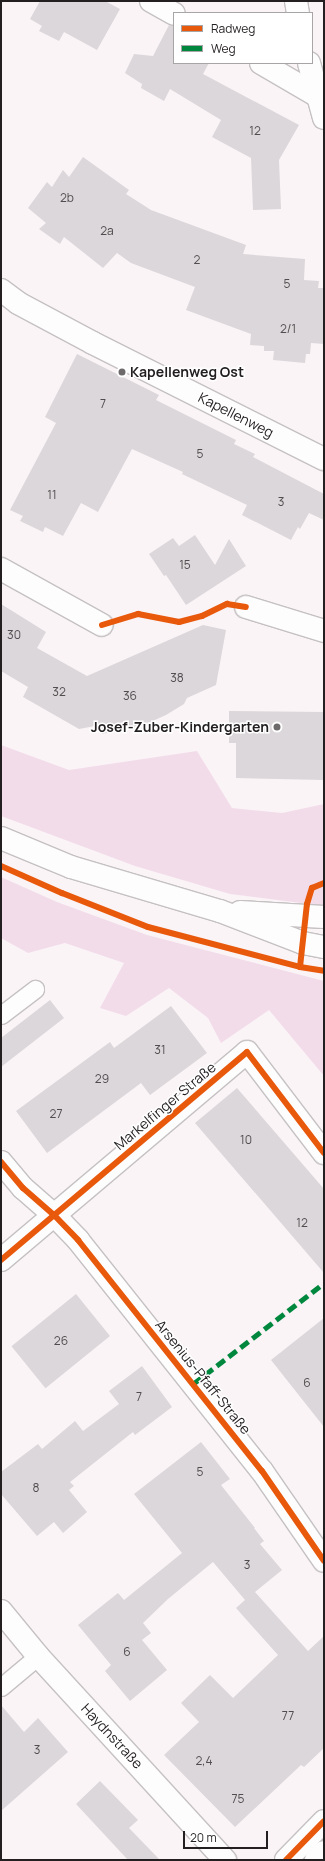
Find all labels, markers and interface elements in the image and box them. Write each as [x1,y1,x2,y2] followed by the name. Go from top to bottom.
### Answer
[173,12,313,64] legend
[211,20,255,37] text: Radweg
[211,40,236,57] text: Weg
[249,124,261,138] house number: 12
[60,191,74,205] house number: 2b
[100,224,114,238] house number: 2a
[194,253,200,267] house number: 2
[284,277,290,291] house number: 5
[280,322,296,336] house number: 2/1
[130,364,244,380] place label: Kapellenweg Ost
[117,367,127,377] marker: Kapellenweg Ost
[196,389,276,441] street label: Kapellenweg
[100,397,106,411] house number: 7
[197,447,203,461] house number: 5
[47,488,57,502] house number: 11
[278,495,284,509] house number: 3
[179,558,191,572] house number: 15
[7,628,21,642] house number: 30
[170,671,184,685] house number: 38
[52,685,66,699] house number: 32
[123,689,137,703] house number: 36
[91,719,269,735] place label: Josef-Zuber-Kindergarten
[272,722,282,732] marker: Josef-Zuber-Kindergarten
[154,1043,166,1057] house number: 31
[111,1059,219,1153] street label: Markelfinger Straße
[95,1072,109,1086] house number: 29
[50,1107,62,1121] house number: 27
[240,1133,252,1147] house number: 10
[296,1216,308,1230] house number: 12
[152,1316,254,1438] street label: Arsenius-Pfaff-Straße
[54,1334,68,1348] house number: 26
[303,1376,311,1390] house number: 6
[136,1390,142,1404] house number: 7
[197,1465,203,1479] house number: 5
[33,1481,39,1495] house number: 8
[244,1558,250,1572] house number: 3
[123,1645,131,1659] house number: 6
[78,1700,146,1772] street label: Haydnstraße
[282,1709,294,1723] house number: 77
[34,1743,40,1757] house number: 3
[195,1754,213,1768] house number: 2,4
[232,1792,244,1806] house number: 75
[185,1823,270,1849] scale bar
[190,1829,217,1846] text: 20 m

